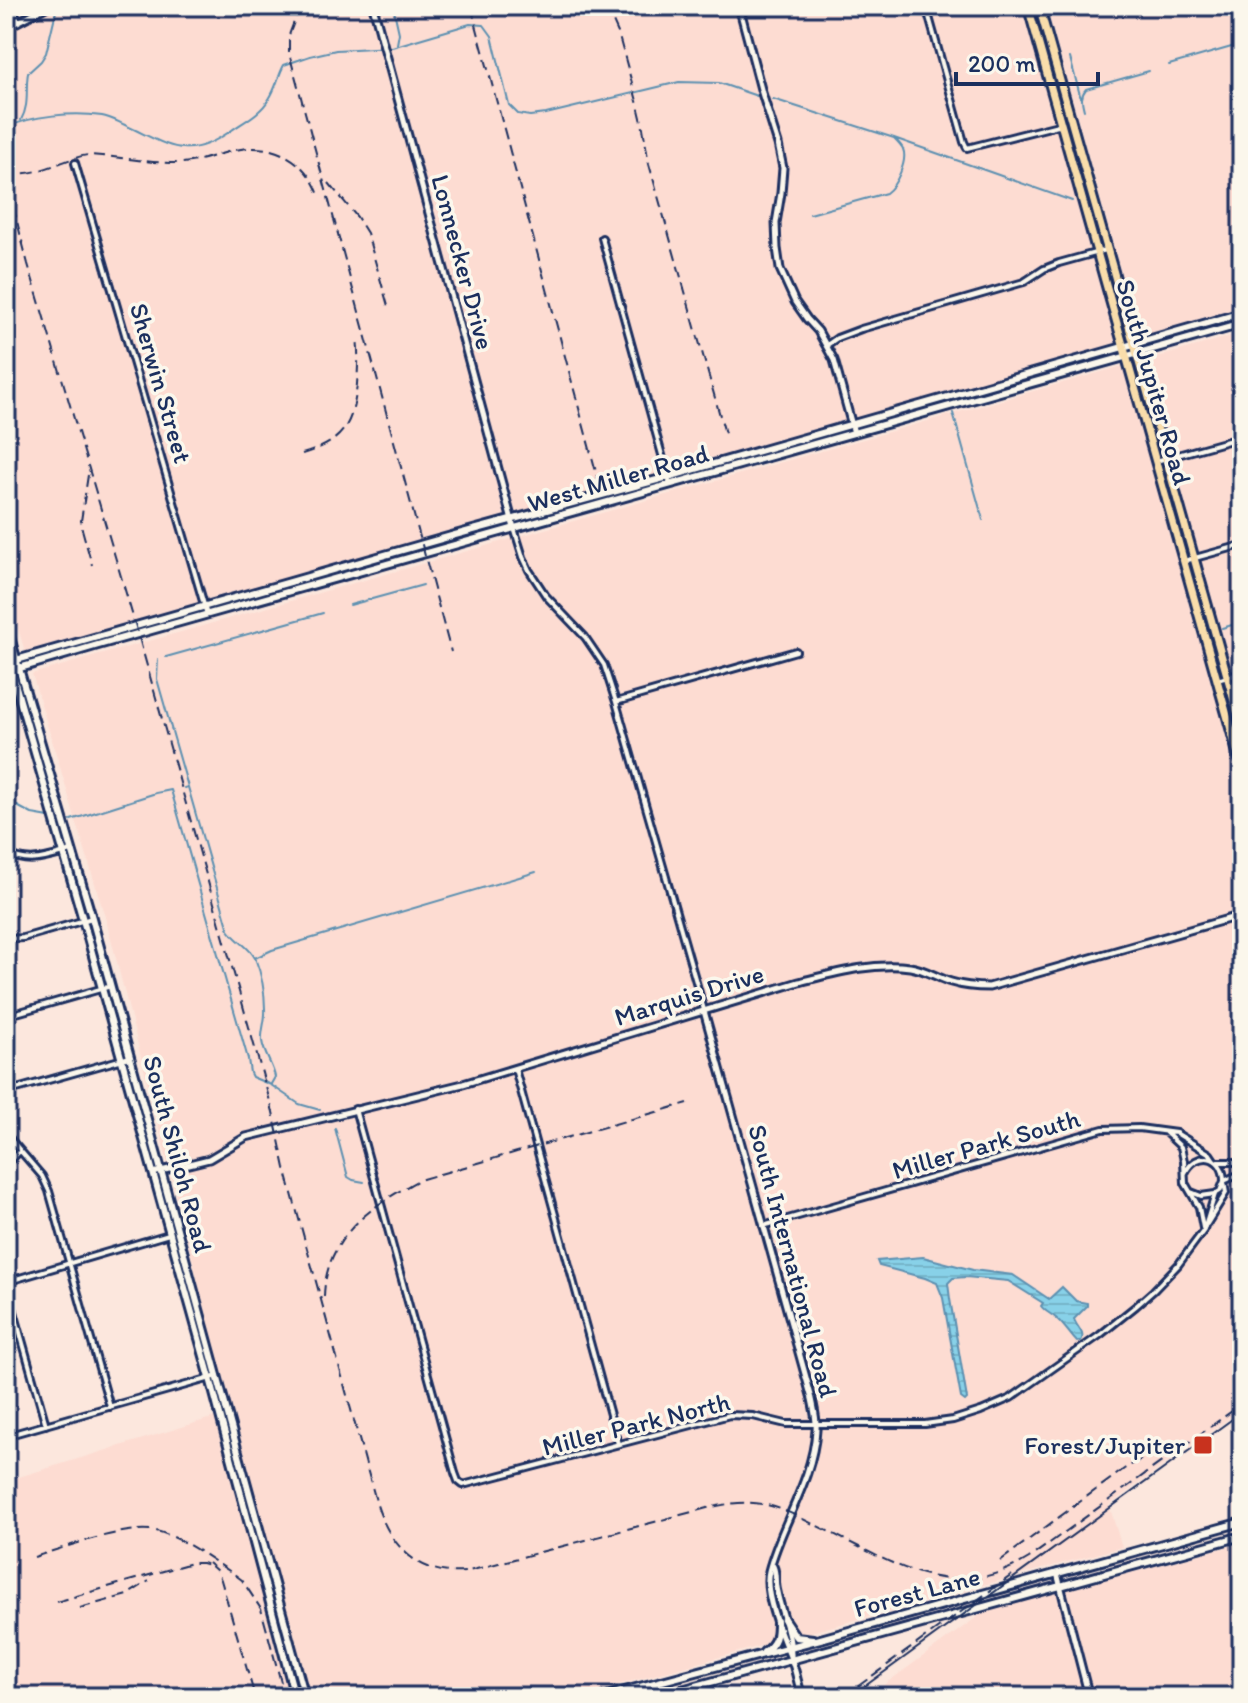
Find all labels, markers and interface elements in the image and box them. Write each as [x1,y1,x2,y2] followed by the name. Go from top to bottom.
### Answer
[956,36,1098,86] scale bar
[968,49,1036,78] text: 200 m
[424,171,502,353] street label: Lonnecker Drive
[1109,276,1199,488] street label: South Jupiter Road
[123,299,199,467] street label: Sherwin Street
[524,437,712,519] street label: West Miller Road
[610,957,768,1033] street label: Marquis Drive
[136,1052,220,1256] street label: South Shiloh Road
[888,1102,1084,1186] street label: Miller Park South
[741,1121,845,1402] street label: South International Road
[539,1385,733,1463] street label: Miller Park North
[1024,1429,1186,1461] place label: Forest/Jupiter
[1192,1434,1214,1456] marker: Forest/Jupiter
[850,1560,984,1624] street label: Forest Lane

